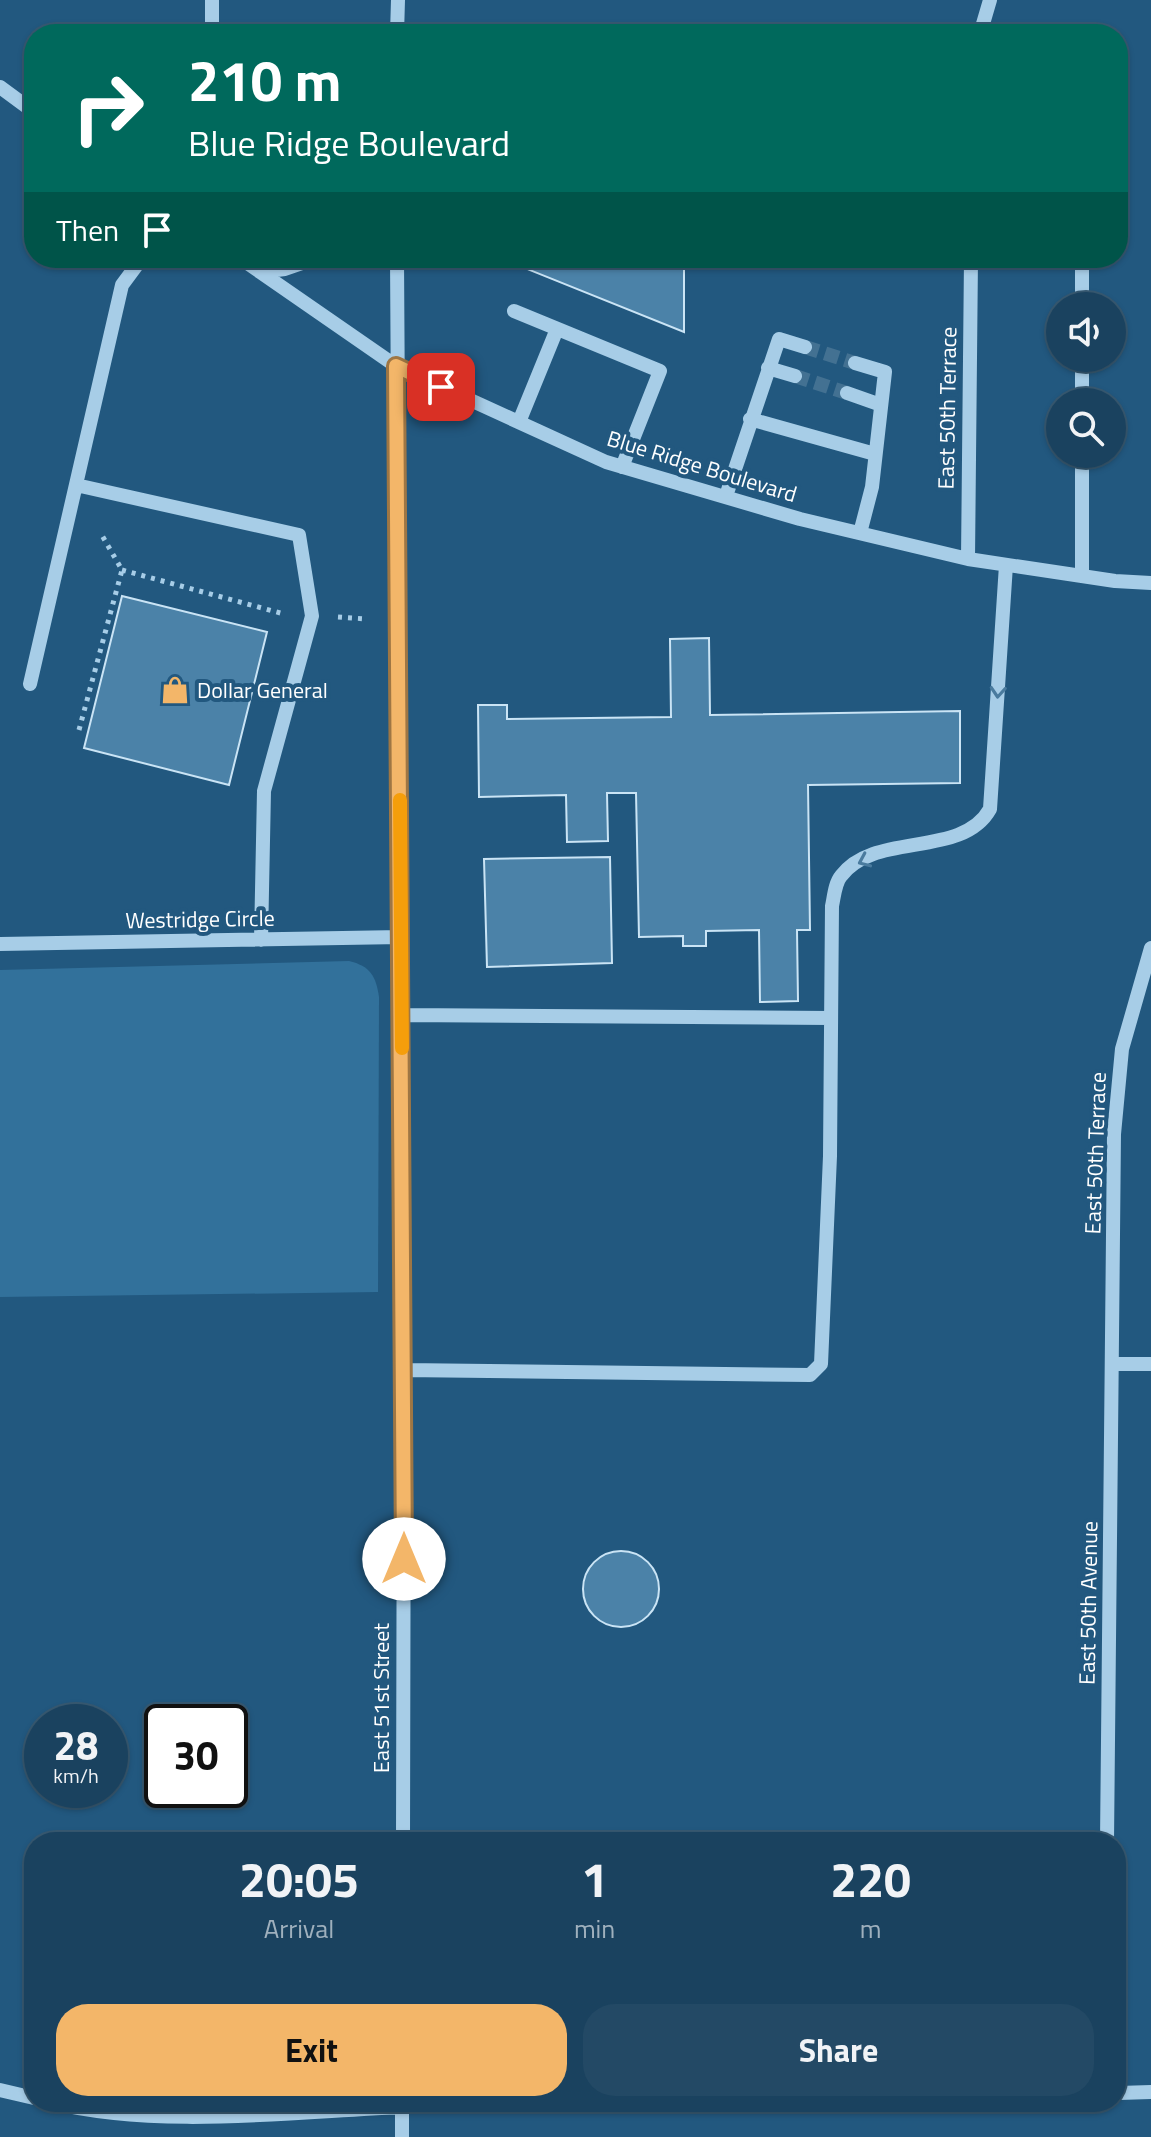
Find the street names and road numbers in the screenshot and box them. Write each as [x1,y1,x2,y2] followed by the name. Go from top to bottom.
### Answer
[929,326,965,490] street label: East 50th Terrace
[603,421,801,511] street label: Blue Ridge Boulevard
[125,901,275,937] street label: Westridge Circle
[1075,1071,1115,1235] street label: East 50th Terrace
[1070,1521,1106,1685] street label: East 50th Avenue
[364,1623,398,1773] street label: East 51st Street

